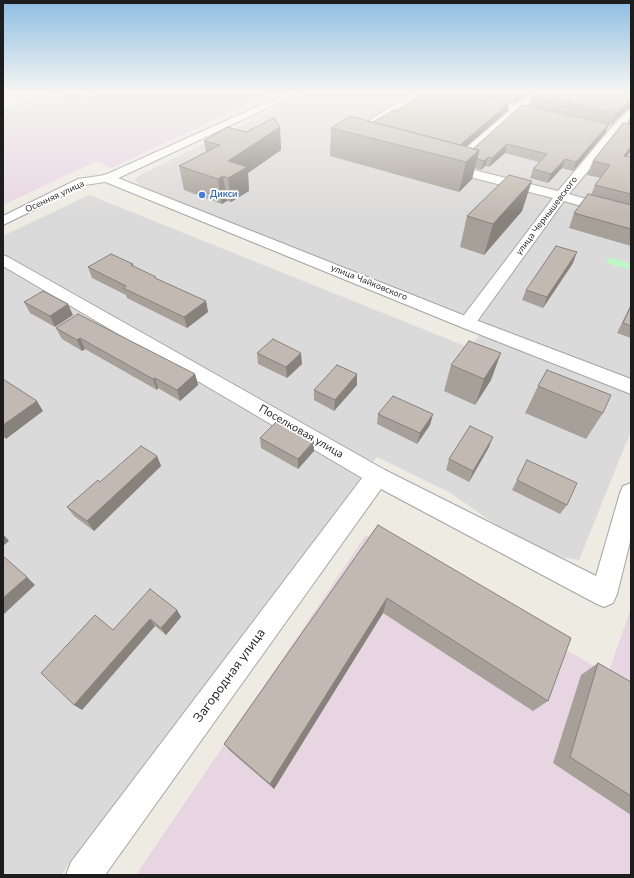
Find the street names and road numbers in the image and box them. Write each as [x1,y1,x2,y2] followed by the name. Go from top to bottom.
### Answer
[514,175,580,257] street label: улица Чернышевского
[24,179,86,215] street label: Осенняя улица
[329,263,409,303] street label: улица Чайковского
[256,402,346,462] street label: Поселковая улица
[191,626,269,726] street label: Загородная улица

